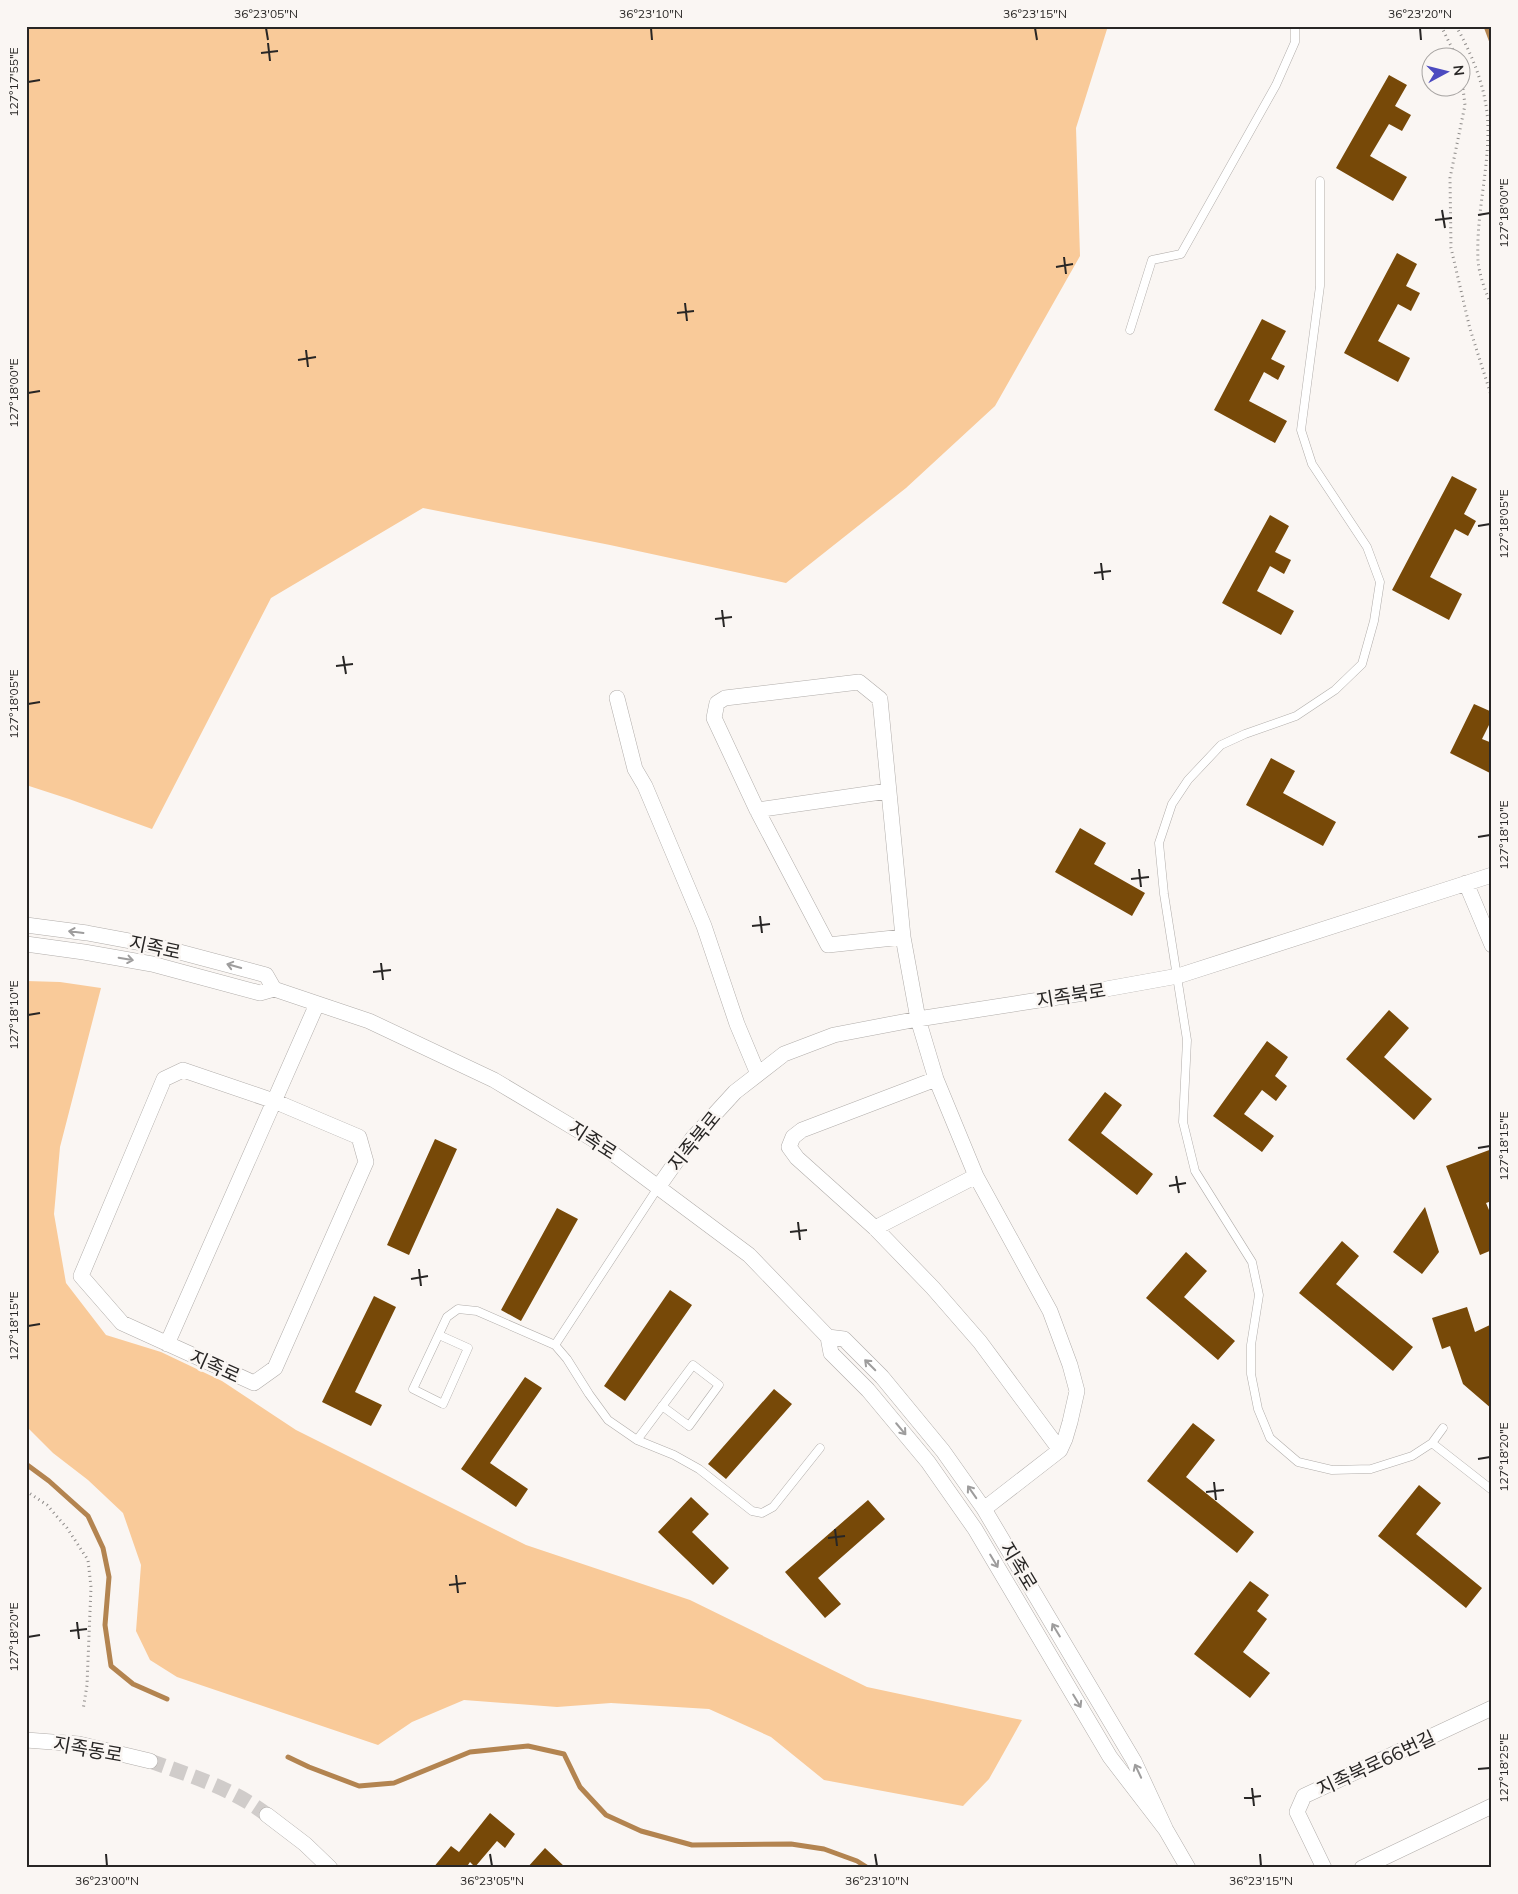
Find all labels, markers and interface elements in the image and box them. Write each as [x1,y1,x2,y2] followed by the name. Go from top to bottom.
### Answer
[234,6,298,21] text: 36°23'05"N
[619,6,683,21] text: 36°23'10"N
[1003,6,1067,21] text: 36°23'15"N
[1388,6,1452,21] text: 36°23'20"N
[6,47,21,117] text: 127°17'55"E
[1420,48,1470,98] north arrow
[1449,64,1468,77] text: N
[1496,178,1511,248] text: 127°18'00"E
[6,358,21,428] text: 127°18'00"E
[1496,489,1511,559] text: 127°18'05"E
[6,669,21,739] text: 127°18'05"E
[1496,800,1511,870] text: 127°18'10"E
[68,927,84,937] one-way arrow
[127,930,183,964] street label: 지족로
[118,955,134,965] one-way arrow
[227,961,243,971] one-way arrow
[1035,978,1107,1012] street label: 지족북로
[6,980,21,1050] text: 127°18'10"E
[663,1106,725,1176] street label: 지족북로
[1496,1111,1511,1181] text: 127°18'15"E
[564,1116,622,1164] street label: 지족로
[6,1291,21,1361] text: 127°18'15"E
[186,1344,244,1388] street label: 지족로
[864,1359,876,1371] one-way arrow
[895,1422,906,1435] one-way arrow
[1496,1422,1511,1492] text: 127°18'20"E
[967,1485,977,1499] one-way arrow
[995,1537,1043,1595] street label: 지족로
[990,1554,1000,1568] one-way arrow
[6,1602,21,1672] text: 127°18'20"E
[1051,1624,1061,1638] one-way arrow
[1072,1694,1082,1708] one-way arrow
[1313,1725,1439,1801] street label: 지족북로66번길
[51,1731,125,1767] street label: 지족동로
[1496,1733,1511,1803] text: 127°18'25"E
[1133,1763,1143,1778] one-way arrow
[75,1873,139,1888] text: 36°23'00"N
[460,1873,524,1888] text: 36°23'05"N
[845,1873,909,1888] text: 36°23'10"N
[1229,1873,1293,1888] text: 36°23'15"N

